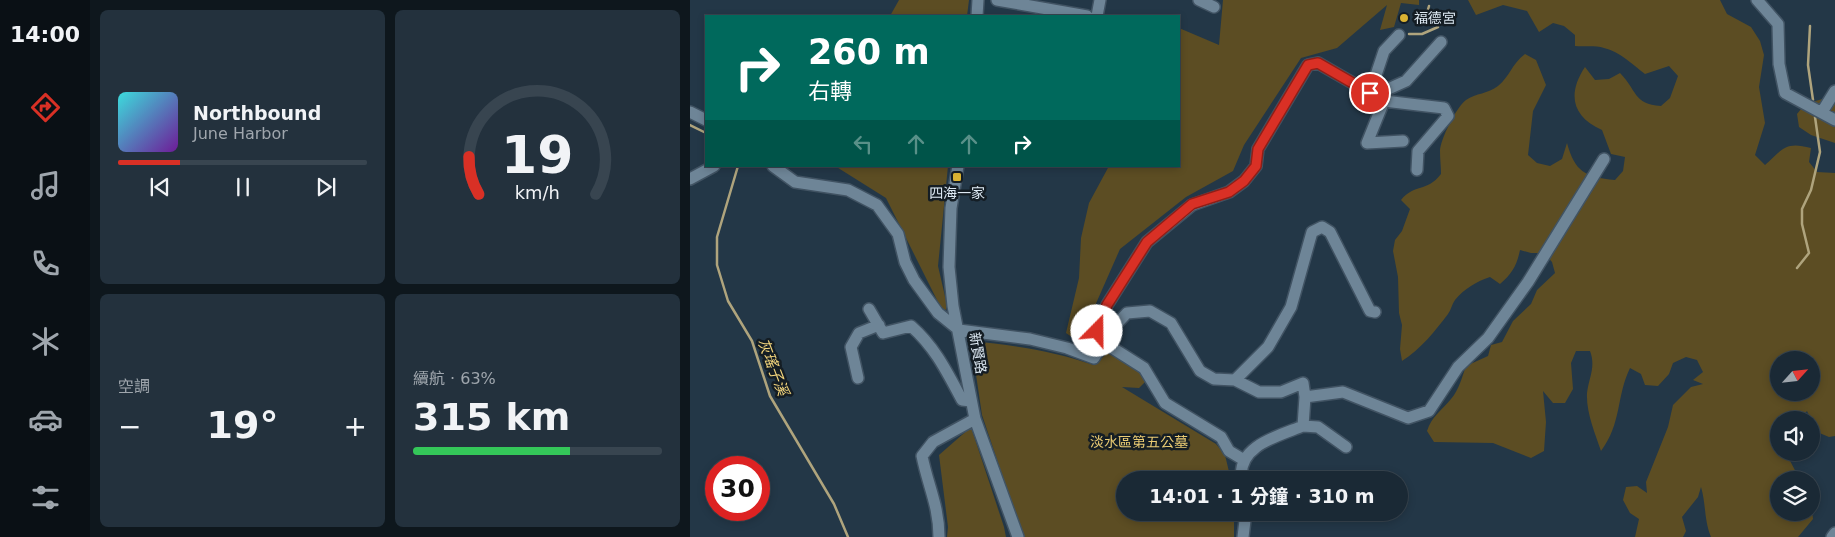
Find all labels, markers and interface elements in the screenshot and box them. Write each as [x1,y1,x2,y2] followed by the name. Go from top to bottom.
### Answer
[1414,10,1456,26] place label: 福德宮
[1398,12,1410,24] marker: 福德宮
[10,22,80,47] text: 14:00
[808,32,930,72] text: 260 m
[725,35,790,100] icon: right
[1349,72,1391,114] pin
[808,79,852,104] text: 右轉
[1356,79,1384,107] icon: arrive
[28,90,63,125] icon: directions
[193,102,321,124] text: Northbound
[193,124,288,143] text: June Harbor
[501,125,574,185] text: 19
[849,130,877,158] icon: left
[902,130,930,158] icon: ahead
[955,130,983,158] icon: ahead
[1008,130,1036,158] icon: right
[28,168,63,203] icon: music
[951,171,963,183] marker: 四海一家
[146,173,174,201] icon: previous
[229,173,257,201] icon: pause
[312,173,340,201] icon: next
[515,182,560,203] text: km/h
[929,185,985,201] place label: 四海一家
[28,246,63,281] icon: phone
[1070,304,1122,356] position arrow
[28,324,63,359] icon: climate
[966,331,990,375] street label: 新賢路
[754,336,793,400] water label: 灰瑤子溪
[1770,351,1820,401] north arrow
[1770,351,1820,521] map controls
[413,369,496,388] text: 續航 · 63%
[118,377,150,396] text: 空調
[413,395,570,439] text: 315 km
[28,402,63,437] icon: car
[207,403,278,447] text: 19°
[118,410,141,443] text: −
[344,410,367,443] text: +
[1770,411,1820,461] button: sound
[1090,434,1188,450] park label: 淡水區第五公墓
[705,456,770,521] speed limit sign: 30
[1770,471,1820,521] button: layers
[28,480,63,515] icon: filters
[1149,485,1375,507] text: 14:01 · 1 分鐘 · 310 m

